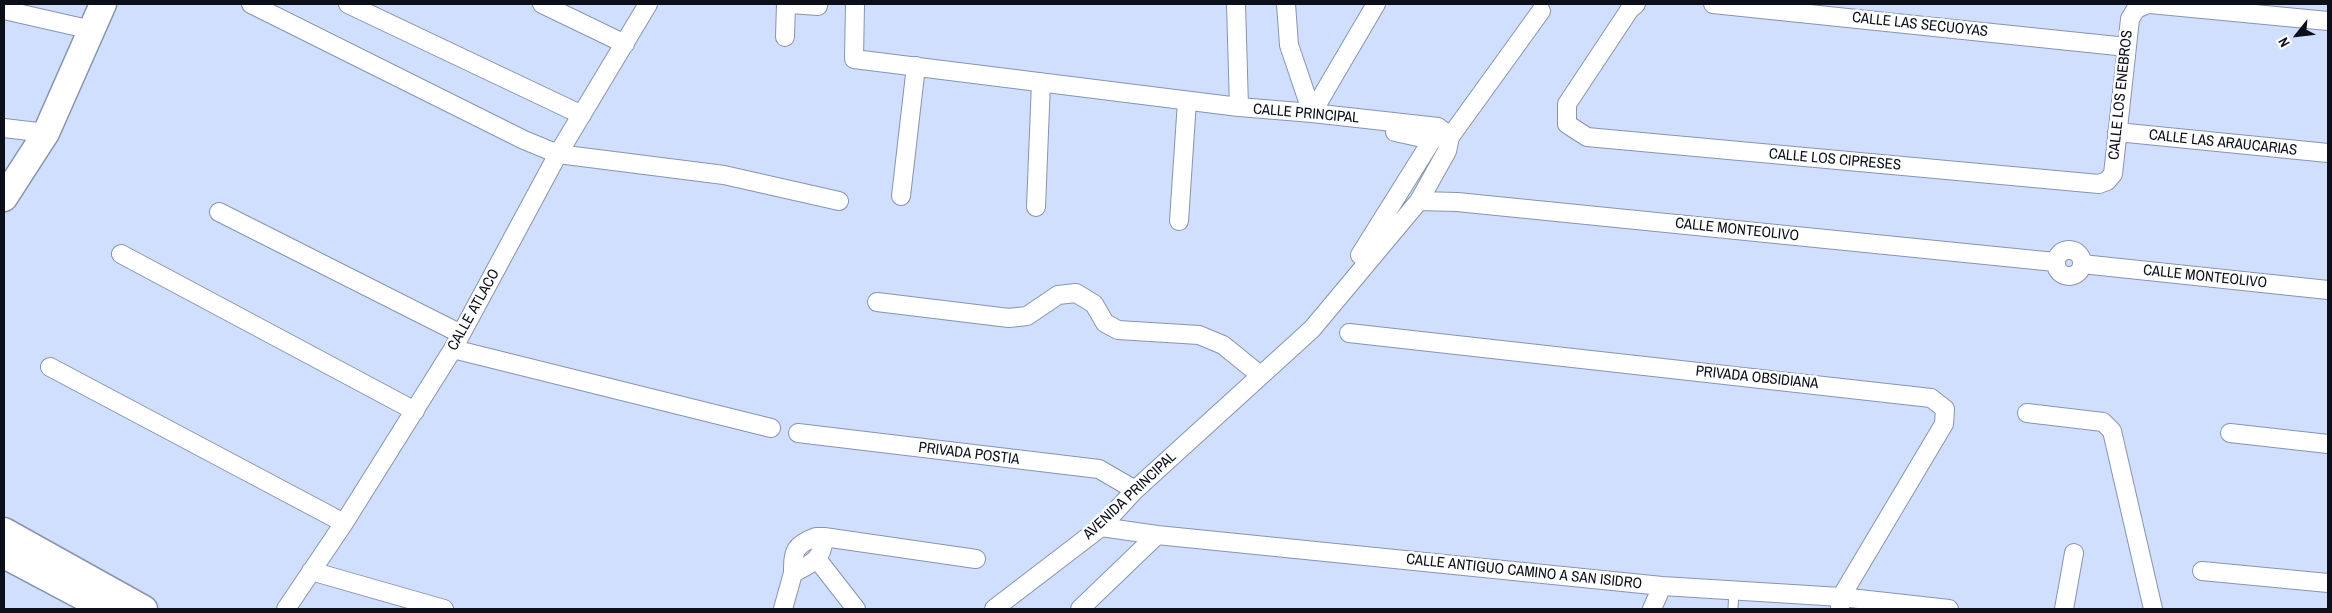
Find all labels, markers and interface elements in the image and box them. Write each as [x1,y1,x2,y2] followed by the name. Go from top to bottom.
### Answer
[1851,9,1989,41] street label: CALLE LAS SECUOYAS
[2272,10,2322,60] north arrow
[2105,29,2137,161] street label: CALLE LOS ENEBROS
[2274,34,2294,50] text: N
[1252,100,1360,128] street label: CALLE PRINCIPAL
[2148,126,2298,160] street label: CALLE LAS ARAUCARIAS
[1768,145,1902,175] street label: CALLE LOS CIPRESES
[1674,215,1800,245] street label: CALLE MONTEOLIVO
[2142,262,2268,292] street label: CALLE MONTEOLIVO
[444,266,504,354] street label: CALLE ATLACO
[1695,363,1819,393] street label: PRIVADA OBSIDIANA
[917,439,1021,469] street label: PRIVADA POSTIA
[1080,448,1180,544] street label: AVENIDA PRINCIPAL
[1405,551,1643,593] street label: CALLE ANTIGUO CAMINO A SAN ISIDRO

